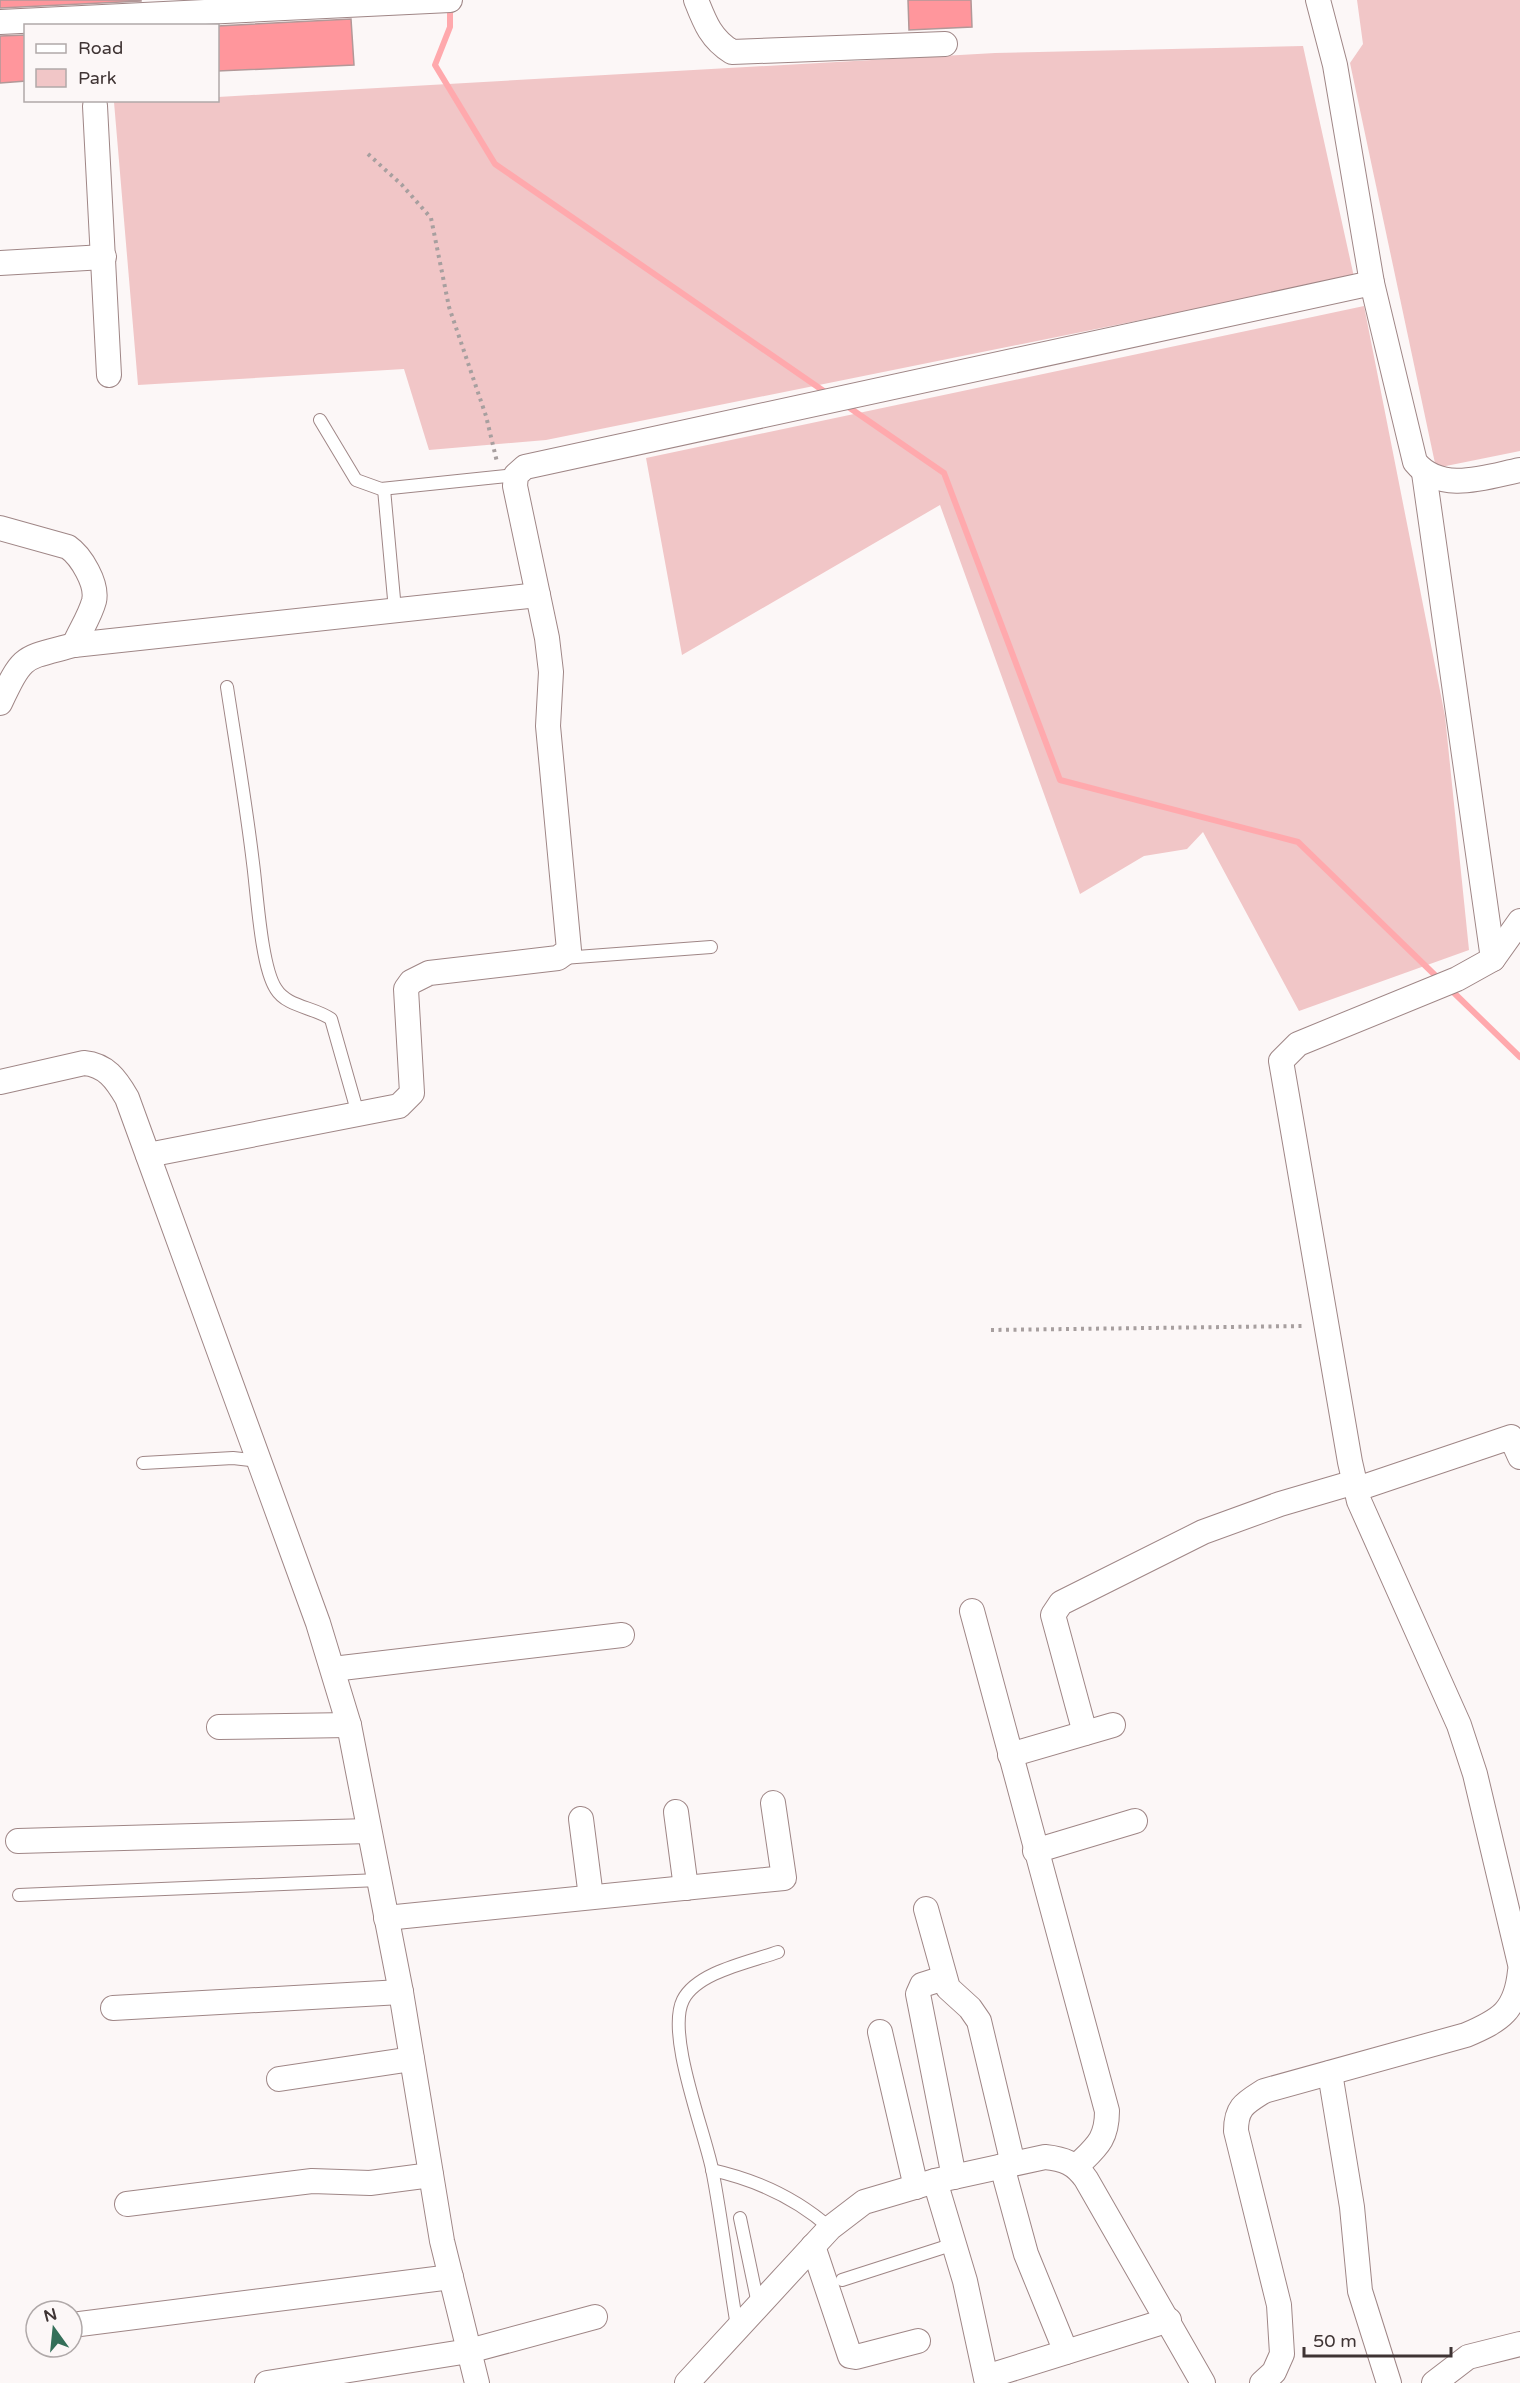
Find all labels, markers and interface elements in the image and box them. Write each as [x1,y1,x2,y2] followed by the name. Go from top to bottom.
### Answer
[24,24,219,102] legend
[78,37,123,59] text: Road
[78,67,117,89] text: Park
[24,2299,84,2359] north arrow
[42,2304,59,2327] text: N
[1304,2320,1451,2358] scale bar
[1313,2330,1357,2352] text: 50 m

